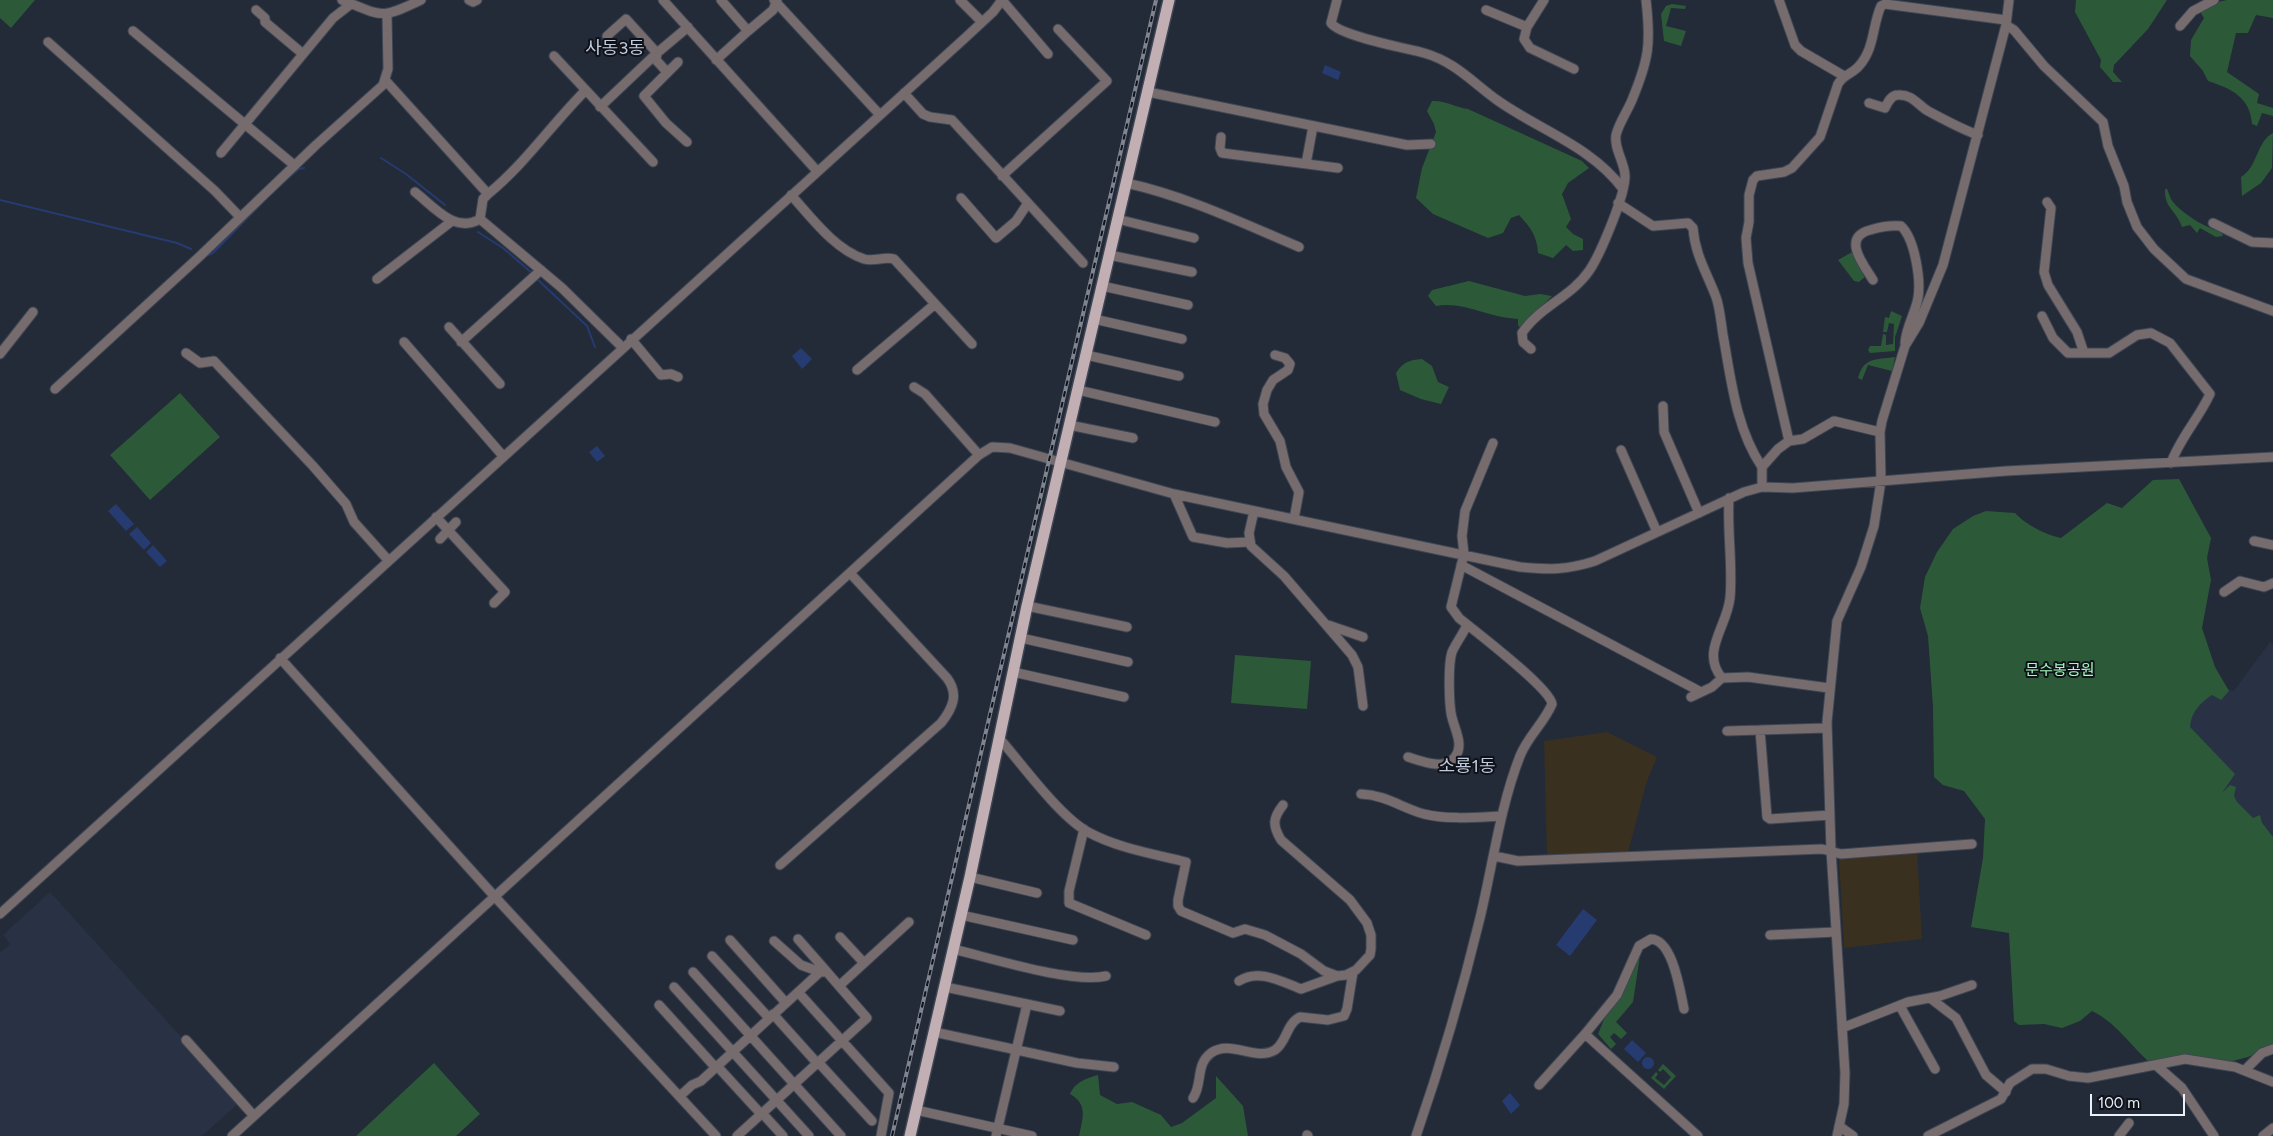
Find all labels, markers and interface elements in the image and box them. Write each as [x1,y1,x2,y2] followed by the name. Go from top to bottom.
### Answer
[585,38,645,60] district label: 사동3동
[2026,662,2094,680] park label: 문수봉공원
[1438,756,1496,778] district label: 소룡1동
[2093,1084,2188,1116] scale bar
[2098,1094,2140,1112] text: 100 m

